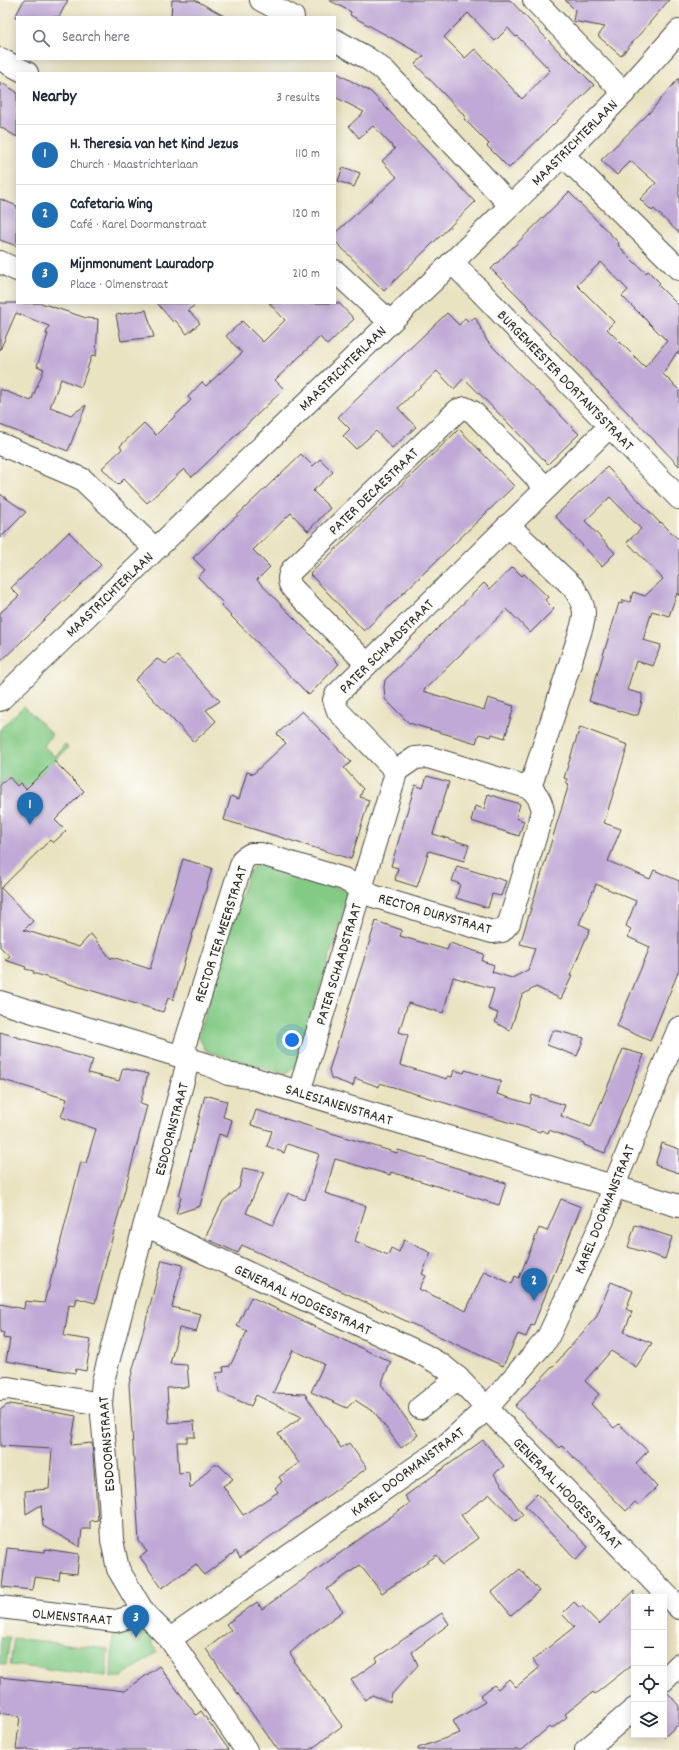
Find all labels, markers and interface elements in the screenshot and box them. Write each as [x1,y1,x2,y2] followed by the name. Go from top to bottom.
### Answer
[16,16,336,60] search box
[30,27,52,49] icon: search
[62,27,130,49] text: Search here
[32,86,76,110] text: Nearby
[276,89,320,108] text: 3 results
[527,95,624,192] street label: MAASTRICHTERLAAN
[70,134,238,156] text: H. Theresia van het Kind Jezus
[44,145,46,164] text: 1
[295,145,320,164] text: 110 m
[70,156,198,175] text: Church · Maastrichterlaan
[70,194,153,216] text: Cafetaria Wing
[42,205,48,224] text: 2
[292,205,320,224] text: 120 m
[70,216,207,235] text: Café · Karel Doormanstraat
[70,254,214,276] text: Mijnmonument Lauradorp
[42,265,48,284] text: 3
[292,265,320,284] text: 210 m
[70,276,168,295] text: Place · Olmenstraat
[491,306,638,457] street label: BURGEMEESTER DORTANTSSTRAAT
[294,322,392,417] street label: MAASTRICHTERLAAN
[324,444,424,541] street label: PATER DECAESTRAAT
[61,548,159,643] street label: MAASTRICHTERLAAN
[335,595,440,700] street label: PATER SCHAADSTRAAT
[17,792,43,825] pin: 1
[189,863,254,1006] street label: RECTOR TER MEERSTRAAT
[375,888,494,942] street label: RECTOR DURYSTRAAT
[311,901,369,1028] street label: PATER SCHAADSTRAAT
[282,1030,302,1050] your location
[282,1079,395,1133] street label: SALESIANENSTRAAT
[150,1081,196,1178] street label: ESDOORNSTRAAT
[570,1142,642,1278] street label: KAREL DOORMANSTRAAT
[230,1259,374,1342] street label: GENERAAL HODGESSTRAAT
[521,1268,547,1301] pin: 2
[94,1396,122,1492] street label: ESDOORNSTRAAT
[347,1422,470,1523] street label: KAREL DOORMANSTRAAT
[507,1433,626,1556] street label: GENERAAL HODGESSTRAAT
[631,1594,667,1738] map controls
[631,1594,667,1630] button: +
[31,1604,113,1632] street label: OLMENSTRAAT
[123,1605,149,1638] pin: 3
[631,1630,667,1666] button: −
[631,1666,667,1702] button: locate
[631,1702,667,1738] button: layers

